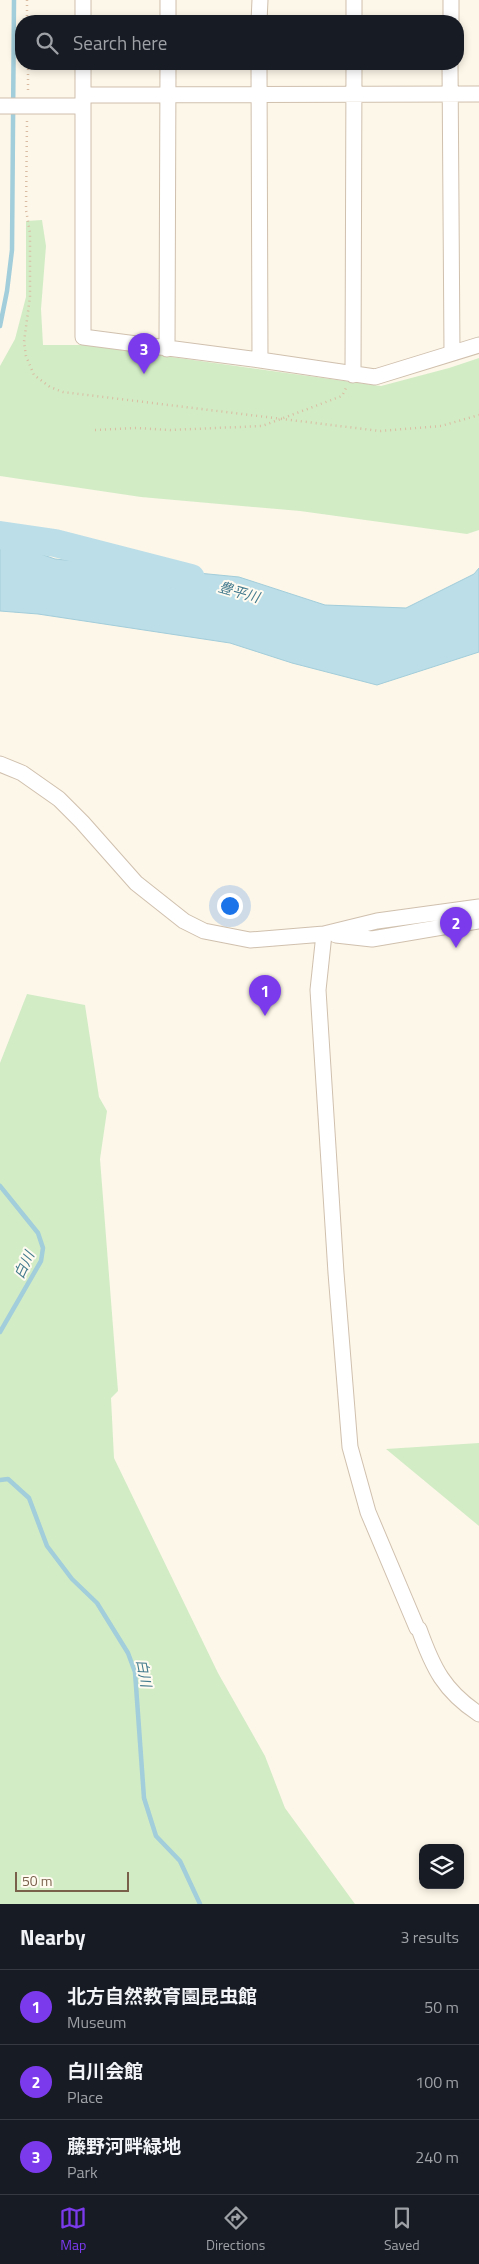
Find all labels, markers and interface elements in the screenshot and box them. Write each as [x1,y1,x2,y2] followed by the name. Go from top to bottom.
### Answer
[15,15,464,70] search box
[73,28,167,57] text: Search here
[33,29,61,57] icon: search
[128,333,160,374] pin: 3
[216,576,264,608] water label: 豊平川
[217,893,243,919] your location
[440,907,472,948] pin: 2
[249,975,281,1016] pin: 1
[8,1246,40,1282] water label: 白川
[132,1657,158,1691] water label: 白川
[419,1844,464,1889] map controls
[419,1844,464,1889] button: layers
[15,1869,129,1892] scale bar
[22,1870,52,1891] text: 50 m
[20,1921,85,1953] text: Nearby
[400,1925,459,1949] text: 3 results
[67,1981,257,2010] text: 北方自然教育園昆虫館
[32,1995,40,2019] text: 1
[424,1995,459,2019] text: 50 m
[67,2010,126,2034] text: Museum
[67,2056,143,2085] text: 白川会館
[32,2070,40,2094] text: 2
[415,2070,459,2094] text: 100 m
[67,2085,103,2109] text: Place
[67,2131,181,2160] text: 藤野河畔緑地
[32,2145,40,2169] text: 3
[415,2145,459,2169] text: 240 m
[67,2160,98,2184] text: Park
[59,2204,87,2255] tab: Map
[206,2204,265,2255] tab: Directions
[384,2204,420,2255] tab: Saved

